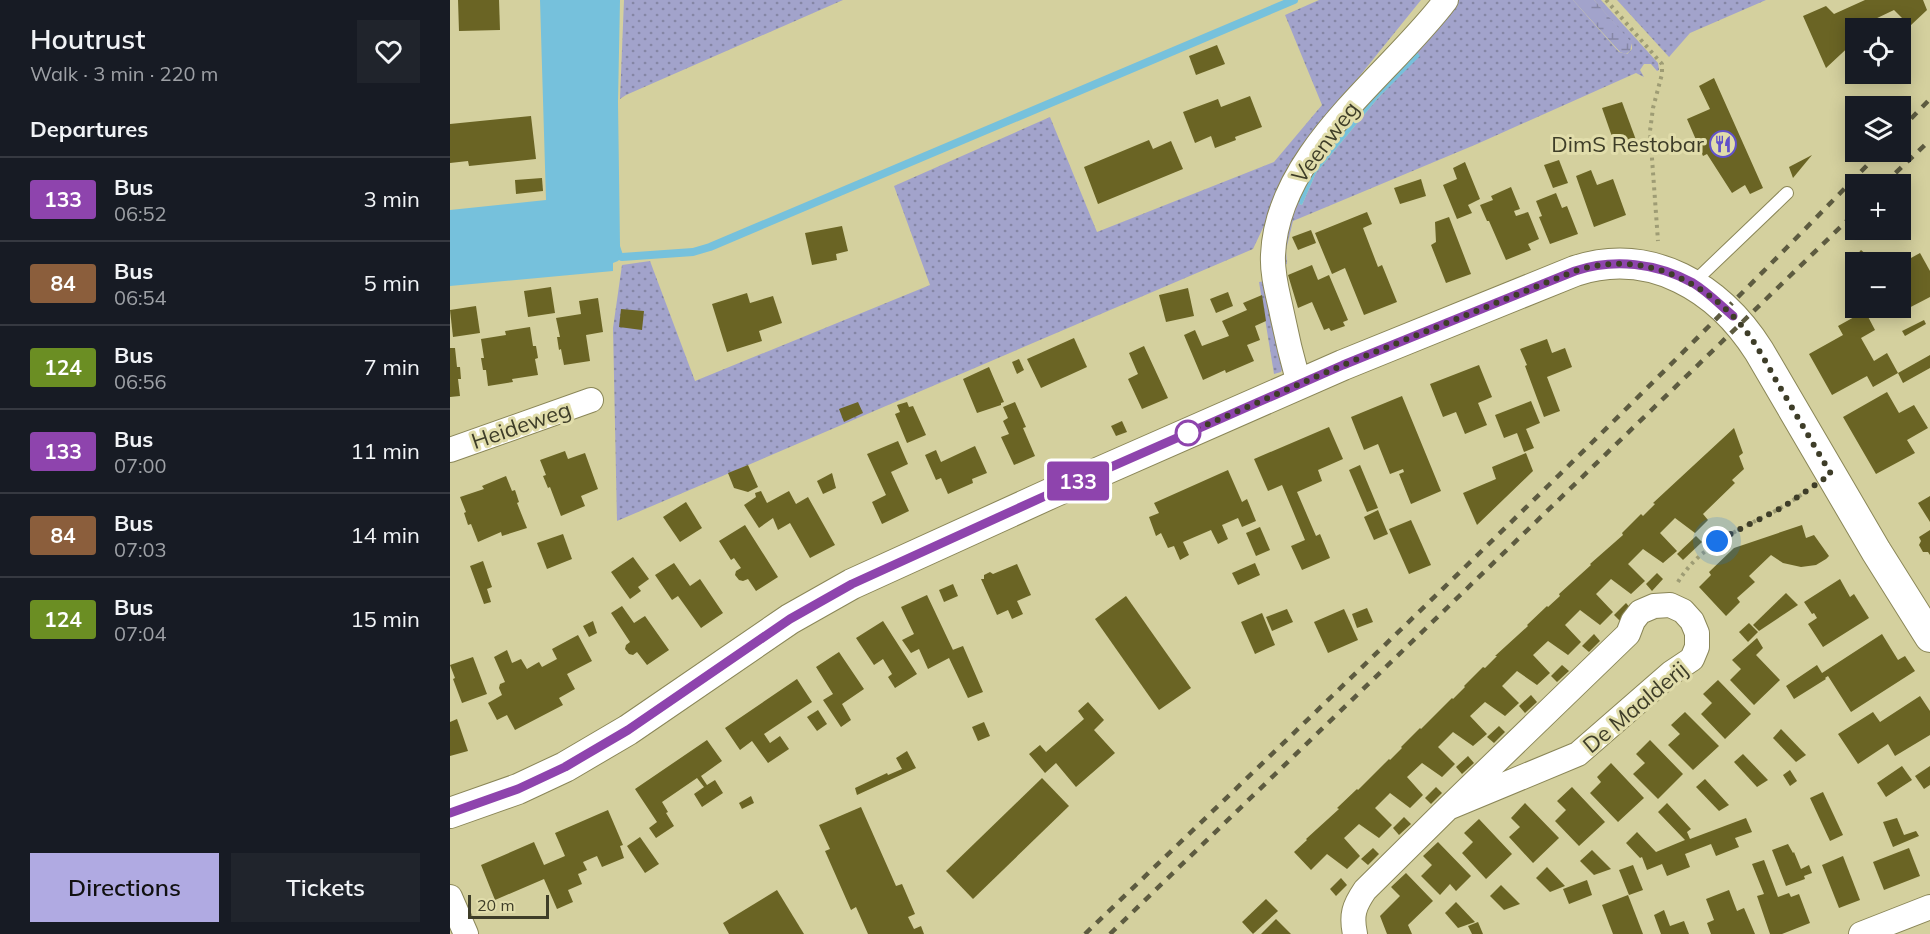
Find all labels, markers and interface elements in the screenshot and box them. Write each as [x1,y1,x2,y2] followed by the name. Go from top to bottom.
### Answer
[1845,18,1911,318] map controls
[1845,18,1911,84] button: locate
[357,20,420,83] button: heart
[30,21,145,56] text: Houtrust
[30,61,218,86] text: Walk · 3 min · 220 m
[1285,96,1365,188] street label: Veenweg
[1845,96,1911,162] button: layers
[30,115,148,143] text: Departures
[1708,129,1738,159] restaurant icon: DimS Restobar
[1551,130,1704,158] place label: DimS Restobar
[114,173,153,201] text: Bus
[1845,174,1911,240] button: +
[364,185,420,213] text: 3 min
[44,186,82,212] text: 133
[114,201,167,226] text: 06:52
[1845,252,1911,318] button: −
[114,257,153,285] text: Bus
[364,269,420,297] text: 5 min
[50,270,76,296] text: 84
[114,285,167,310] text: 06:54
[114,341,153,369] text: Bus
[364,353,420,381] text: 7 min
[44,354,82,380] text: 124
[114,369,167,394] text: 06:56
[468,395,574,455] street label: Heideweg
[1175,420,1201,446] unlabelled marker
[114,425,153,453] text: Bus
[350,437,420,465] text: 11 min
[44,438,82,464] text: 133
[114,453,167,478] text: 07:00
[1044,462,1112,500] line badge: 133
[1059,468,1097,494] text: 133
[114,509,153,537] text: Bus
[350,521,420,549] text: 14 min
[50,522,76,548] text: 84
[1702,526,1732,556] your location
[114,537,167,562] text: 07:03
[114,593,153,621] text: Bus
[350,605,420,633] text: 15 min
[44,606,82,632] text: 124
[114,621,167,646] text: 07:04
[1577,655,1693,759] street label: De Maalderij
[30,853,219,922] button: Directions
[231,853,420,922] button: Tickets
[468,892,549,920] scale bar
[477,895,514,915] text: 20 m

